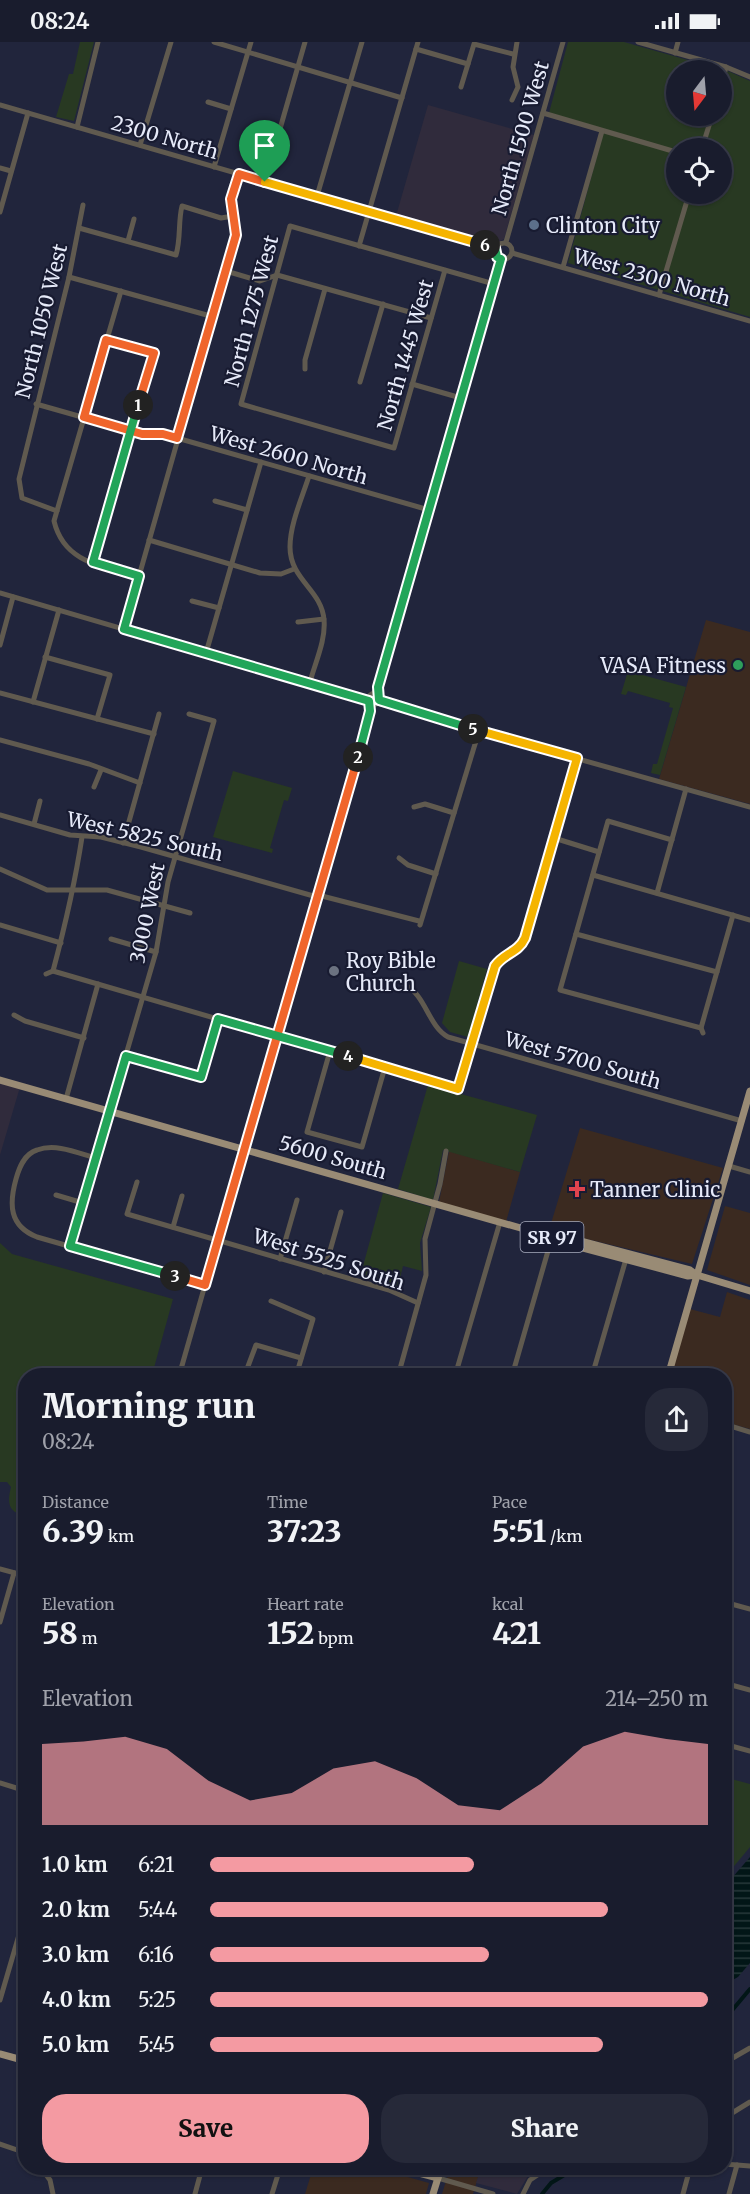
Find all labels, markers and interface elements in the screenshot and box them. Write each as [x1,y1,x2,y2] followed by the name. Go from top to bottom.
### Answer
[30,7,89,35] text: 08:24
[486,58,554,218] street label: North 1500 West
[666,60,732,126] north arrow
[666,60,732,204] map controls
[109,110,221,164] street label: 2300 North
[239,120,290,182] pin
[248,129,281,162] icon: arrive
[666,138,732,204] button: locate
[546,213,661,238] place label: Clinton City
[527,218,541,232] marker: Clinton City
[470,230,500,260] pin: 6
[219,232,283,390] street label: North 1275 West
[480,235,490,255] text: 6
[10,241,72,401] street label: North 1050 West
[570,242,733,311] street label: West 2300 North
[371,276,439,433] street label: North 1445 West
[123,390,153,420] pin: 1
[134,395,142,415] text: 1
[206,420,371,489] street label: West 2600 North
[600,653,726,678] place label: VASA Fitness
[731,658,745,672] marker: VASA Fitness
[458,714,488,744] pin: 5
[468,719,478,739] text: 5
[343,742,373,772] pin: 2
[353,747,363,767] text: 2
[64,806,225,866] street label: West 5825 South
[124,860,170,966] street label: 3000 West
[346,948,436,996] place label: Roy Bible Church
[327,964,341,978] marker: Roy Bible Church
[501,1025,664,1094] street label: West 5700 South
[333,1041,363,1071] pin: 4
[343,1046,353,1066] text: 4
[276,1130,390,1184] street label: 5600 South
[590,1177,720,1202] place label: Tanner Clinic
[568,1180,586,1198] marker: Tanner Clinic
[249,1222,408,1295] street label: West 5525 South
[520,1222,584,1252] road number: SR 97
[160,1261,190,1291] pin: 3
[170,1266,180,1286] text: 3
[42,1386,255,1427] text: Morning run
[645,1388,708,1451] button: share
[42,1429,94,1454] text: 08:24
[42,1492,109,1512] text: Distance
[267,1492,308,1512] text: Time
[492,1492,527,1512] text: Pace
[42,1512,104,1550] text: 6.39
[267,1512,342,1550] text: 37:23
[492,1512,546,1550] text: 5:51
[104,1526,134,1546] text: km
[546,1526,582,1546] text: /km
[42,1594,115,1614] text: Elevation
[267,1594,344,1614] text: Heart rate
[492,1594,523,1614] text: kcal
[42,1614,78,1652] text: 58
[267,1614,314,1652] text: 152
[492,1614,541,1652] text: 421
[78,1628,98,1648] text: m
[314,1628,354,1648] text: bpm
[42,1686,133,1711] text: Elevation
[605,1686,708,1711] text: 214–250 m
[42,1852,108,1877] text: 1.0 km
[138,1852,174,1877] text: 6:21
[42,1897,110,1922] text: 2.0 km
[138,1897,177,1922] text: 5:44
[42,1942,109,1967] text: 3.0 km
[138,1942,174,1967] text: 6:16
[42,1987,111,2012] text: 4.0 km
[138,1987,176,2012] text: 5:25
[42,2032,109,2057] text: 5.0 km
[138,2032,175,2057] text: 5:45
[42,2094,369,2163] button: Save
[381,2094,708,2163] button: Share

